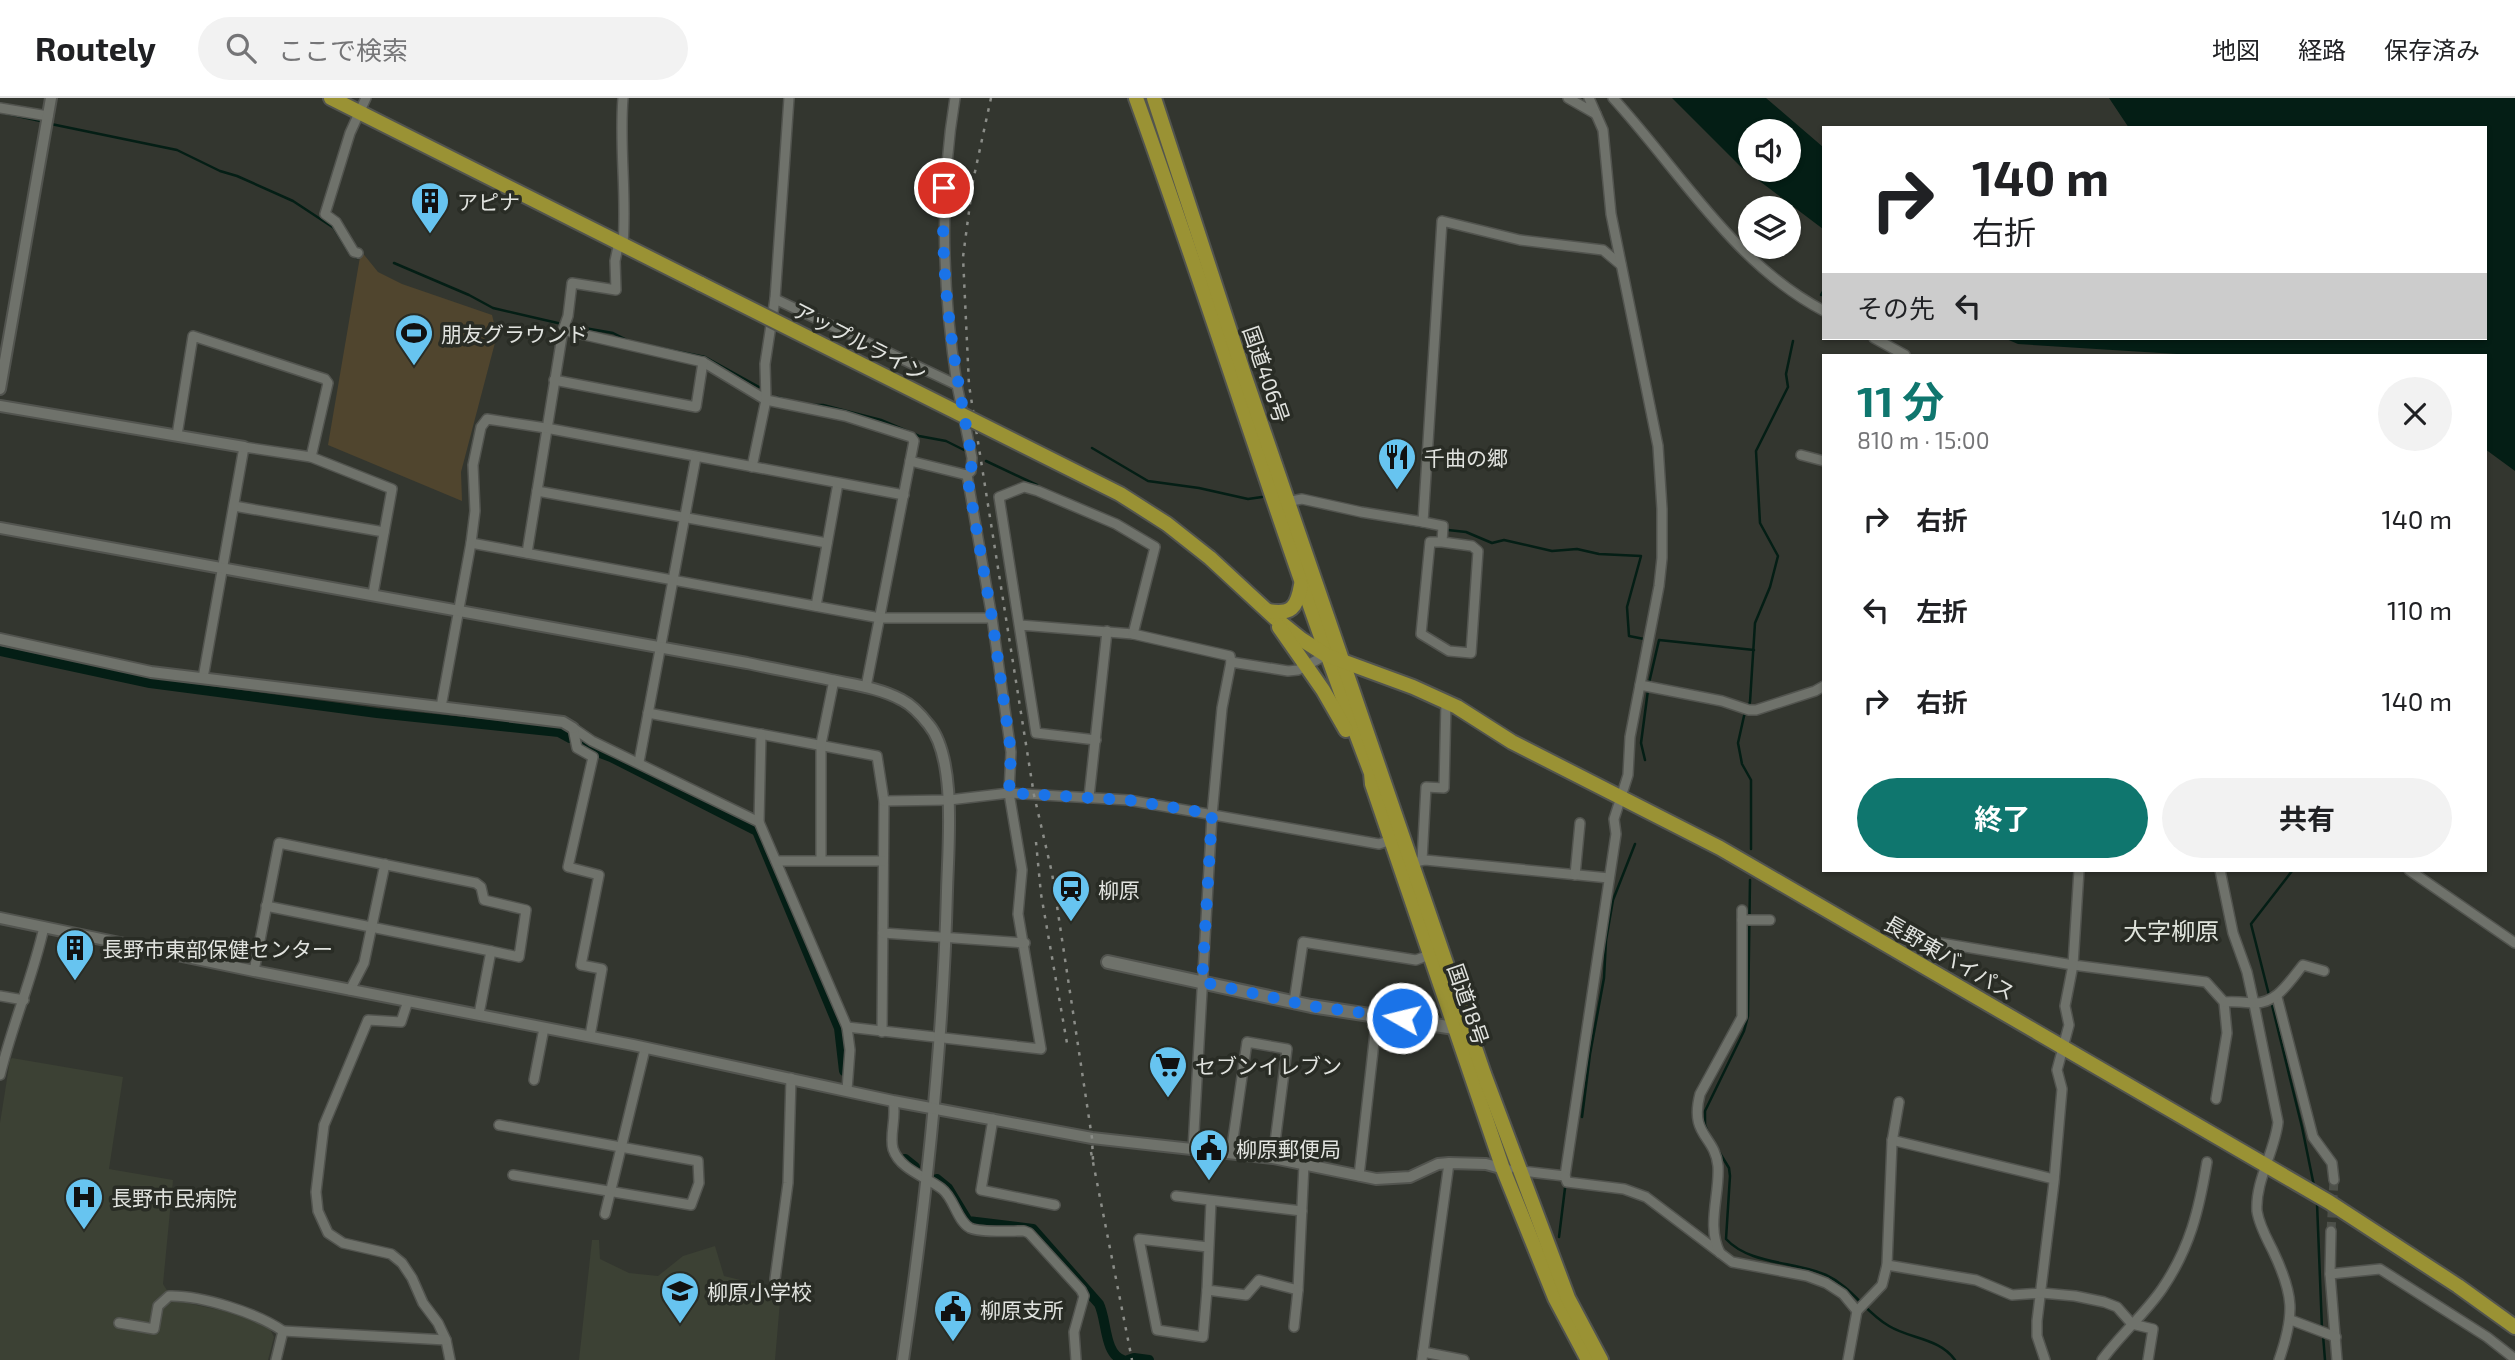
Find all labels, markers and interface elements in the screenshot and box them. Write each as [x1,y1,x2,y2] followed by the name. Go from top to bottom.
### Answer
[198,17,688,80] search box
[35,28,156,68] text: Routely
[222,29,260,67] icon: search
[278,34,408,65] text: ここで検索
[2212,35,2260,64] text: 地図
[2298,35,2346,64] text: 経路
[2384,35,2480,64] text: 保存済み
[1738,119,1801,259] map controls
[1738,119,1801,182] button: sound
[1972,147,2109,206] text: 140 m
[1857,154,1948,245] icon: right
[914,158,974,218] pin
[925,169,963,207] icon: arrive
[409,180,451,235] building icon: アピナ
[457,189,520,214] place label: アピナ
[1738,196,1801,259] button: layers
[1972,212,2036,250] text: 右折
[1949,287,1987,325] icon: left
[1857,292,1935,323] text: その先
[789,296,931,386] street label: アップルライン
[393,312,435,367] sports icon: 朋友グラウンド
[441,321,588,346] place label: 朋友グラウンド
[1239,322,1295,426] street label: 国道406号
[1857,375,1944,425] text: 11 分
[2378,377,2452,451] button: close
[1857,426,1990,454] text: 810 m · 15:00
[1376,436,1418,491] restaurant icon: 千曲の郷
[1424,445,1508,470] place label: 千曲の郷
[1857,500,1895,538] icon: right
[2381,503,2452,534] text: 140 m
[1916,504,1968,535] text: 右折
[1857,591,1895,629] icon: left
[2387,594,2452,625] text: 110 m
[1916,595,1968,626] text: 左折
[1857,682,1895,720] icon: right
[2381,685,2452,716] text: 140 m
[1916,686,1968,717] text: 右折
[1857,778,2148,858] button: 終了
[2162,778,2452,858] button: 共有
[1050,868,1092,923] station icon: 柳原
[1098,877,1140,902] place label: 柳原
[1880,910,2020,1004] street label: 長野東バイパス
[2123,916,2219,945] district label: 大字柳原
[54,927,96,982] building icon: 長野市東部保健センター
[102,936,333,961] place label: 長野市東部保健センター
[1443,960,1495,1048] street label: 国道18号
[1365,981,1439,1055] position arrow
[1147,1044,1189,1099] supermarket icon: セブンイレブン
[1195,1053,1342,1078] place label: セブンイレブン
[1188,1127,1230,1182] public building icon: 柳原郵便局
[1236,1136,1341,1161] place label: 柳原郵便局
[63,1176,105,1231] hospital icon: 長野市民病院
[111,1185,237,1210] place label: 長野市民病院
[659,1270,701,1325] school or university icon: 柳原小学校
[707,1279,812,1304] place label: 柳原小学校
[932,1288,974,1343] public building icon: 柳原支所
[980,1297,1064,1322] place label: 柳原支所

